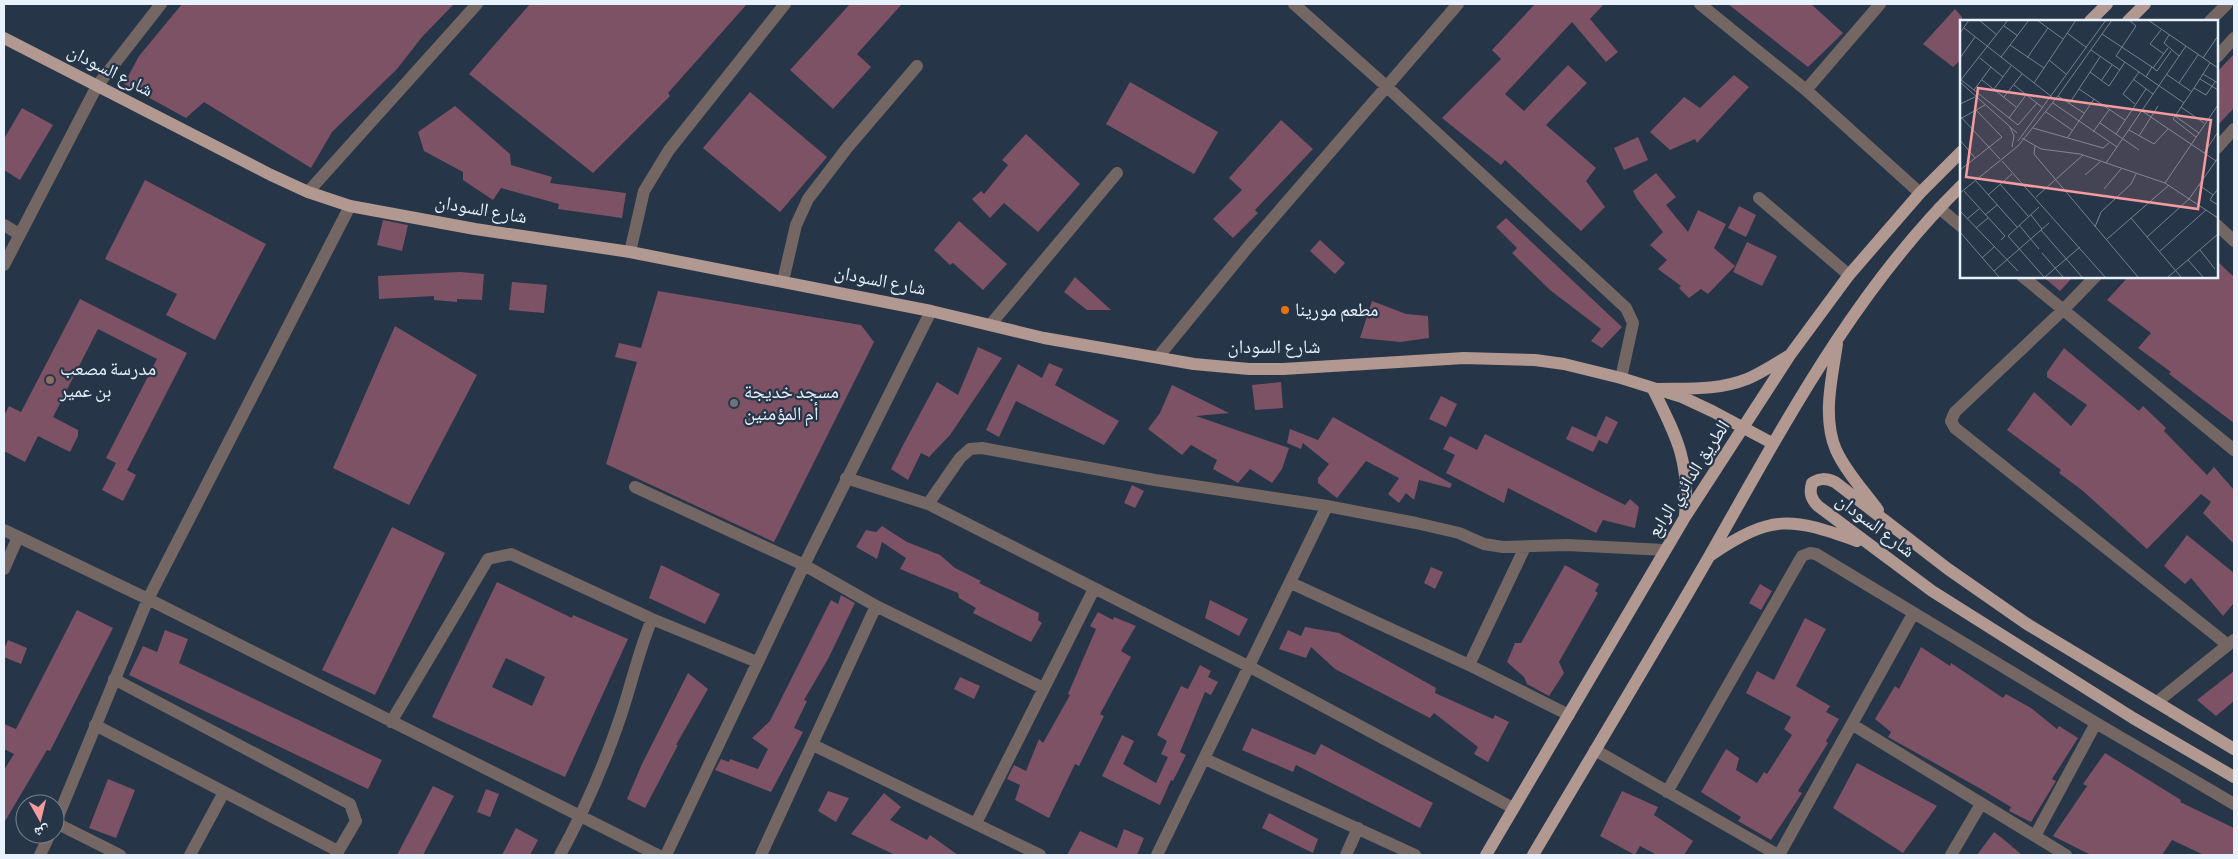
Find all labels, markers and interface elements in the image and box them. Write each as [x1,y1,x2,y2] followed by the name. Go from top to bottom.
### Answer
[1960,20,2218,278] inset map
[64,41,156,101] street label: شارع السودان
[433,193,528,228] street label: شارع السودان
[832,263,927,300] street label: شارع السودان
[1295,301,1378,322] place label: مطعم مورينا
[1279,304,1291,316] marker: مطعم مورينا
[1228,338,1320,358] street label: شارع السودان
[59,360,156,402] place label: مدرسة مصعب بن عمير
[44,374,56,386] marker: مدرسة مصعب بن عمير
[744,383,839,427] place label: مسجد خديجة أم المؤمنين
[728,397,740,409] marker: مسجد خديجة أم المؤمنين
[1644,417,1738,543] street label: الطريق الدائري الرابع
[1832,490,1918,562] street label: شارع السودان
[15,794,65,844] north arrow
[33,822,50,839] text: ش

